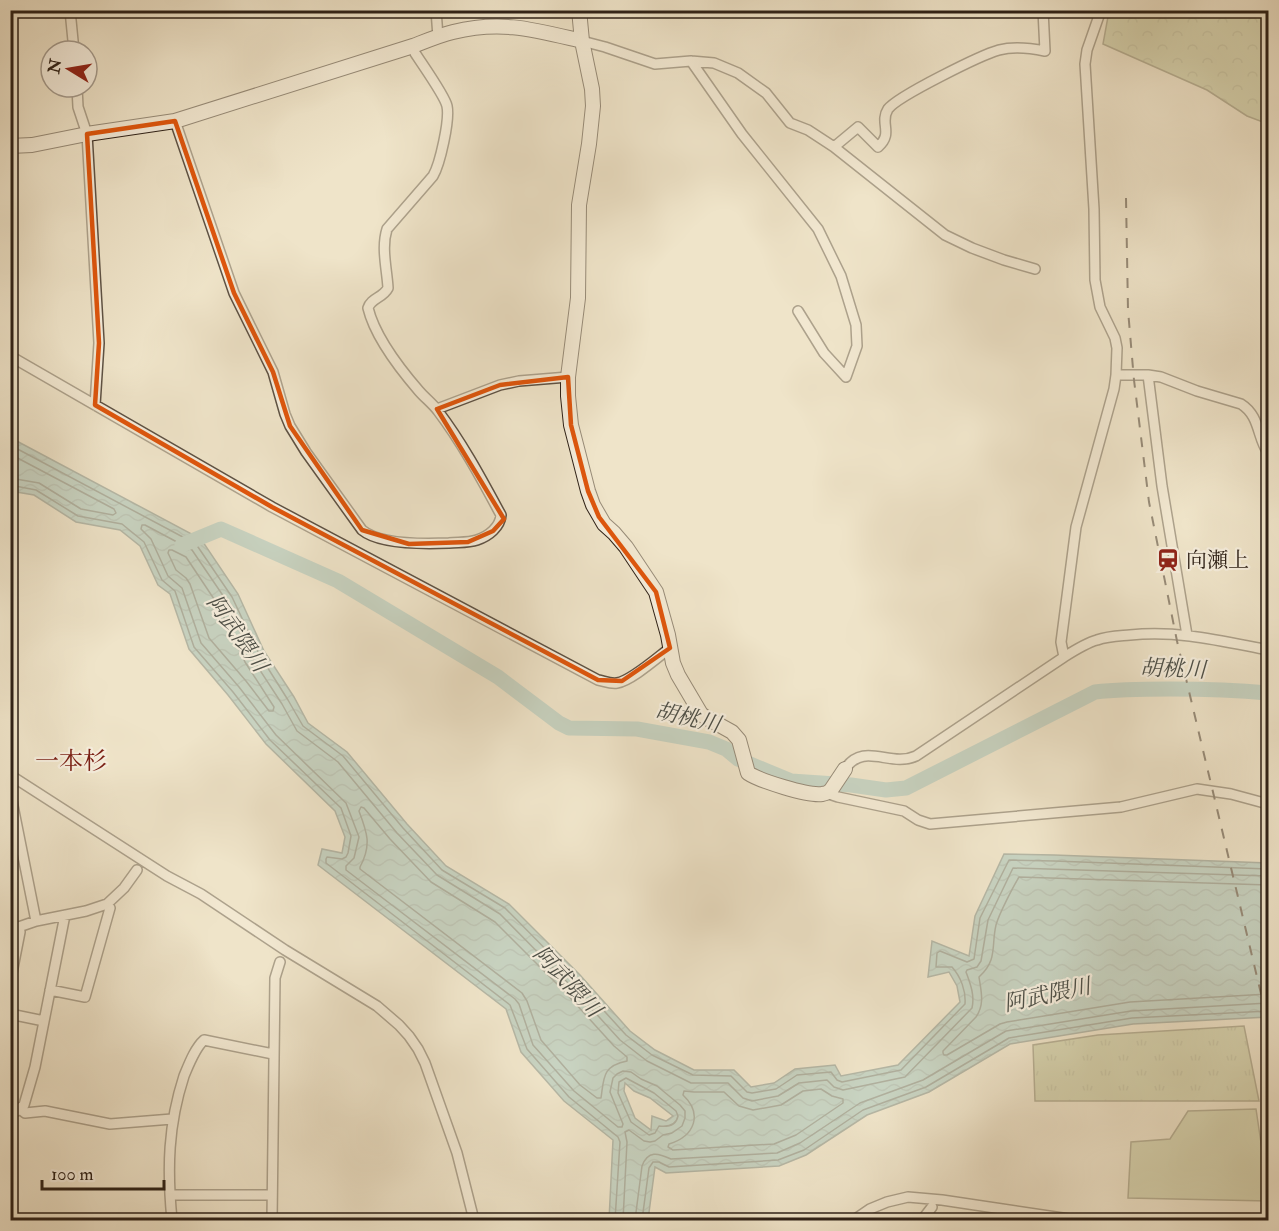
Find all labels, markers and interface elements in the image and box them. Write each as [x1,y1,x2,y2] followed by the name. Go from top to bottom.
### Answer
[39,39,99,99] north arrow
[44,57,67,76] text: N
[1155,547,1181,573] station icon: 向瀬上
[1186,547,1249,574] place label: 向瀬上
[200,589,275,679] water label: 阿武隈川
[1139,654,1208,684] water label: 胡桃川
[652,697,725,739] water label: 胡桃川
[35,746,107,777] district label: 一本杉
[527,940,609,1025] water label: 阿武隈川
[1001,972,1095,1018] water label: 阿武隈川
[42,1153,164,1191] scale bar
[51,1163,94,1186] text: 100 m

